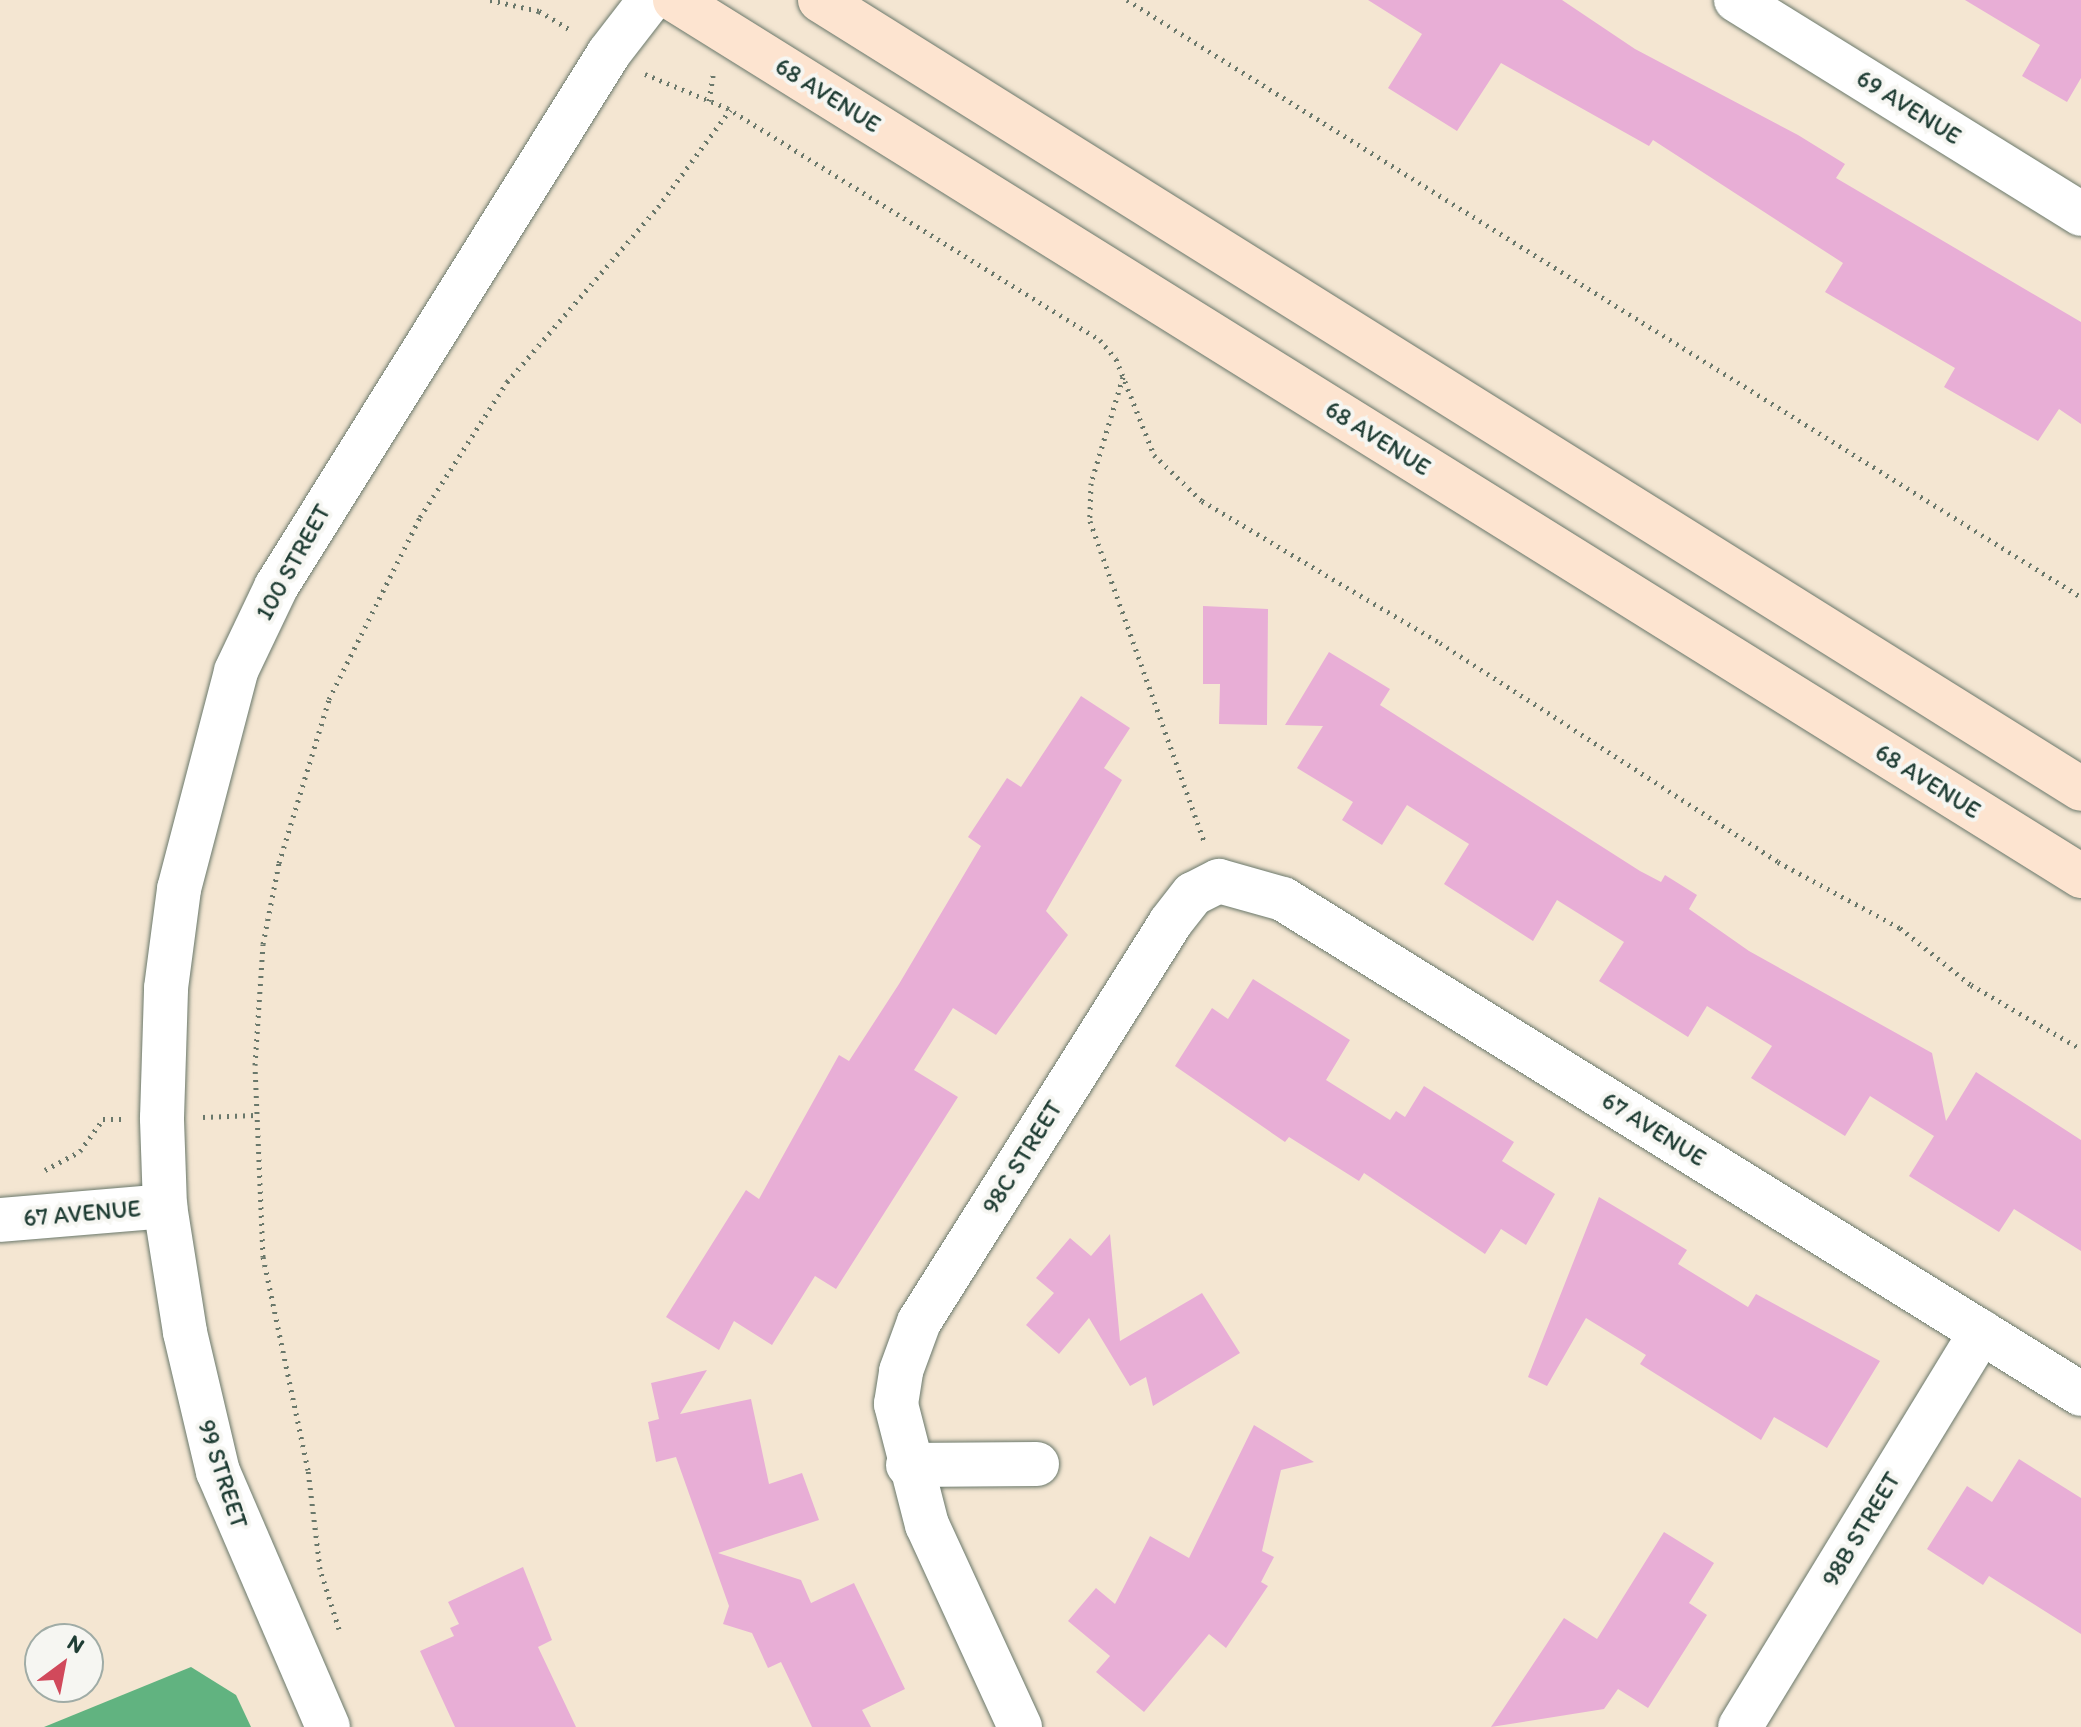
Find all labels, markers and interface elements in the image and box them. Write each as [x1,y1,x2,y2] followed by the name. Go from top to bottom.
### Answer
[770,51,886,139] street label: 68 AVENUE
[1851,64,1967,150] street label: 69 AVENUE
[1320,394,1436,482] street label: 68 AVENUE
[249,499,337,625] street label: 100 STREET
[1870,737,1986,825] street label: 68 AVENUE
[1597,1086,1711,1172] street label: 67 AVENUE
[976,1095,1068,1219] street label: 98C STREET
[22,1194,142,1232] street label: 67 AVENUE
[192,1416,254,1532] street label: 99 STREET
[1816,1467,1906,1591] street label: 98B STREET
[24,1623,104,1703] north arrow
[62,1629,89,1659] text: N

